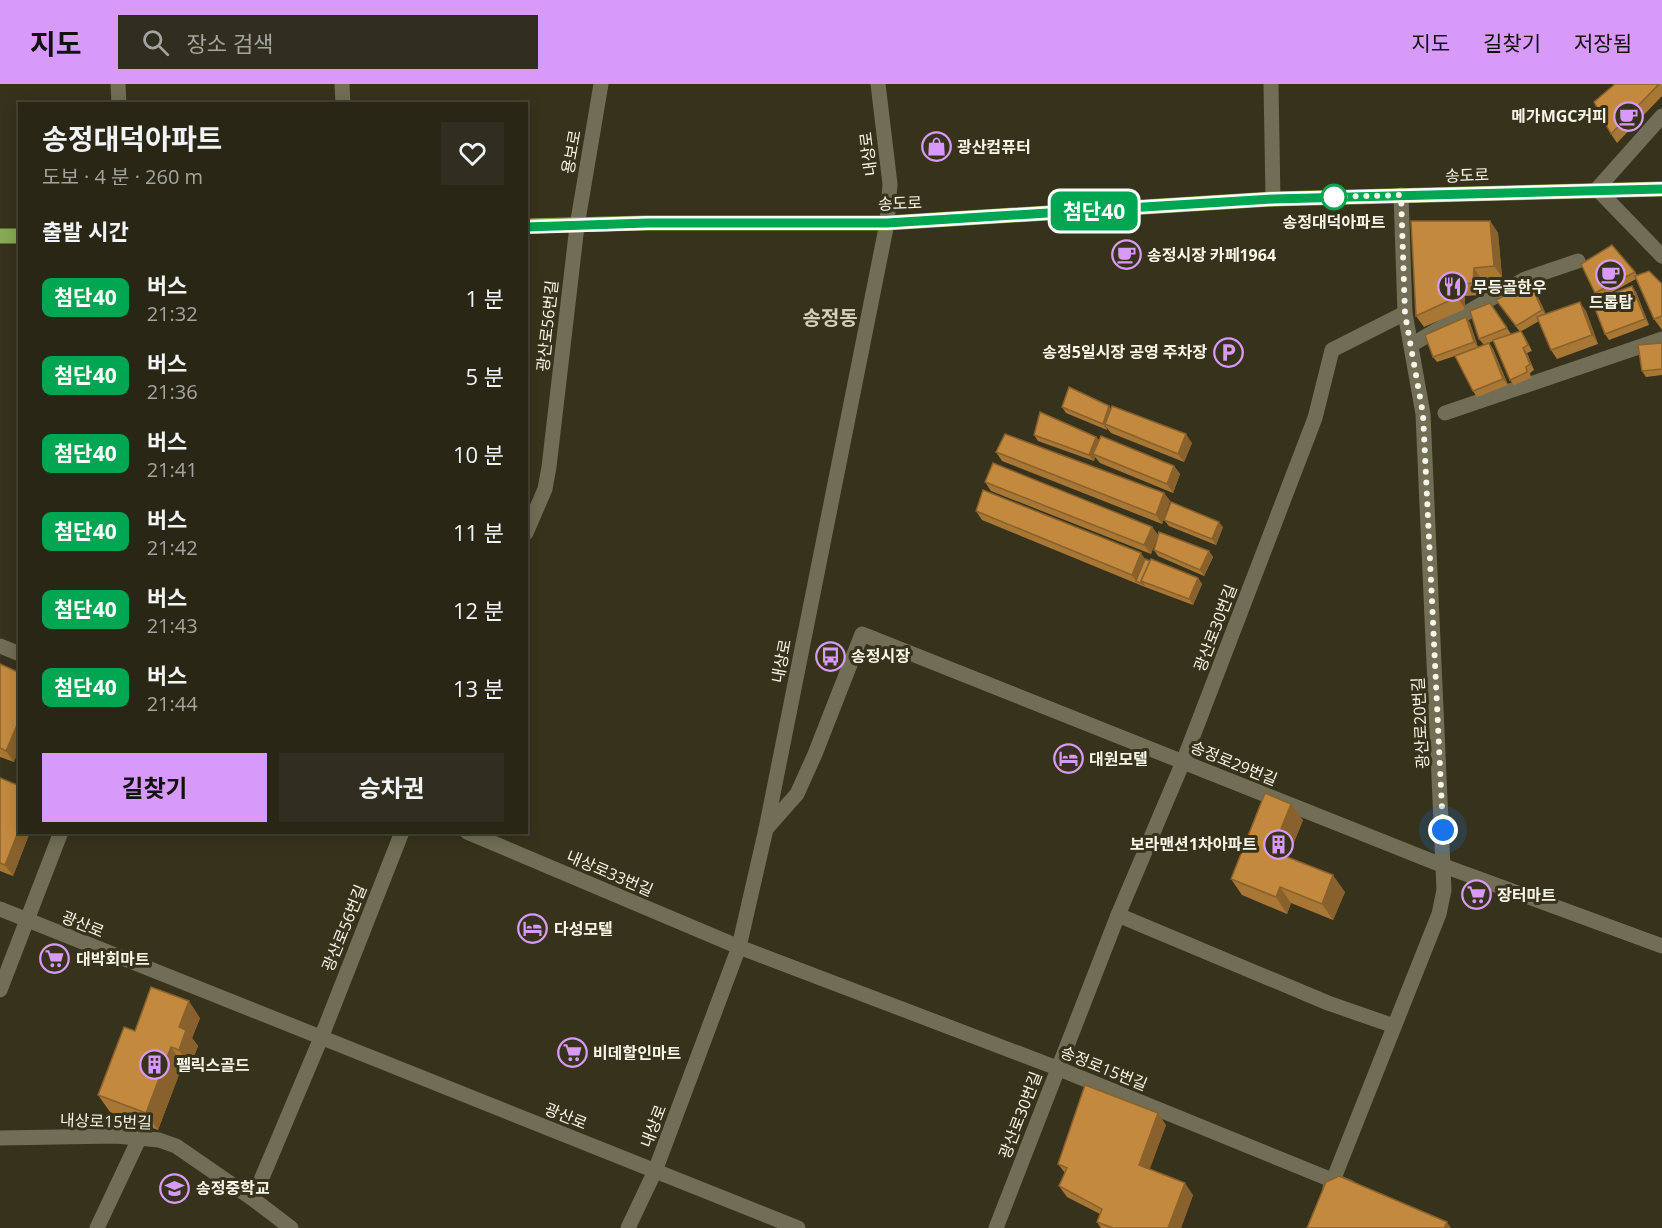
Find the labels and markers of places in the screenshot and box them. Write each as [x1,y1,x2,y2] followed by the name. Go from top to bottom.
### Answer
[1612,100,1644,132] cafe icon: 메가MGC커피
[1511,105,1607,127] place label: 메가MGC커피
[920,131,952,163] shop icon: 광산컴퓨터
[957,136,1031,158] place label: 광산컴퓨터
[1321,184,1347,210] marker: 송정대덕아파트
[1282,211,1386,233] place label: 송정대덕아파트
[1110,239,1142,271] cafe icon: 송정시장 카페1964
[1147,244,1276,266] place label: 송정시장 카페1964
[1595,258,1627,290] cafe icon: 드롭탑
[1436,271,1468,303] restaurant icon: 무등골한우
[1473,276,1547,298] place label: 무등골한우
[1589,291,1633,313] place label: 드롭탑
[1212,336,1244,368] parking icon: 송정5일시장 공영 주차장
[1042,341,1207,363] place label: 송정5일시장 공영 주차장
[814,640,846,672] bus stop icon: 송정시장
[851,645,910,667] place label: 송정시장
[1052,743,1084,775] hotel icon: 대원모텔
[1089,748,1148,770] place label: 대원모텔
[1262,828,1294,860] building icon: 보라맨션1차아파트
[1130,833,1257,855] place label: 보라맨션1차아파트
[1460,879,1492,911] supermarket icon: 장터마트
[1497,884,1556,906] place label: 장터마트
[517,913,549,945] hotel icon: 다성모텔
[554,918,613,940] place label: 다성모텔
[39,943,71,975] supermarket icon: 대박회마트
[76,948,150,970] place label: 대박회마트
[556,1037,588,1069] supermarket icon: 비데할인마트
[593,1042,682,1064] place label: 비데할인마트
[139,1049,171,1081] building icon: 펠릭스골드
[176,1054,250,1076] place label: 펠릭스골드
[159,1172,191,1204] school or university icon: 송정중학교
[196,1177,270,1199] place label: 송정중학교

